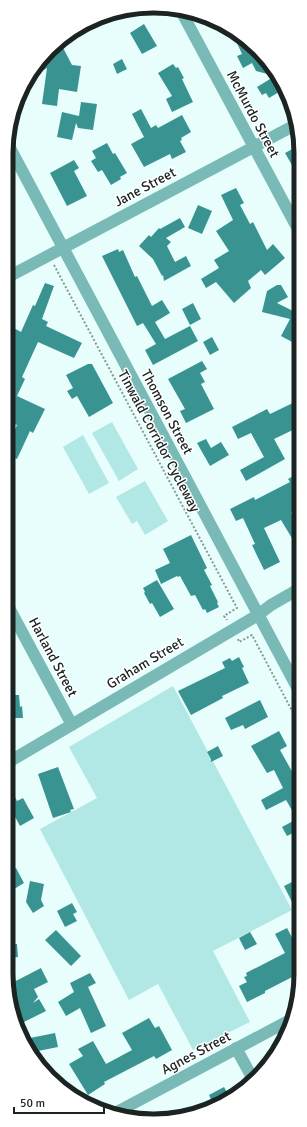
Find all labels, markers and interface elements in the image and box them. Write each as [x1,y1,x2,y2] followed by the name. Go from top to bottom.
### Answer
[223,68,283,161] street label: McMurdo Street
[111,164,179,210] street label: Jane Street
[114,367,204,515] street label: Tinwald Corridor Cycleway
[138,367,197,457] street label: Thomson Street
[25,614,81,700] street label: Harland Street
[104,633,187,693] street label: Graham Street
[158,1028,234,1078] street label: Agnes Street
[14,1089,104,1115] scale bar
[20,1096,45,1111] text: 50 m

